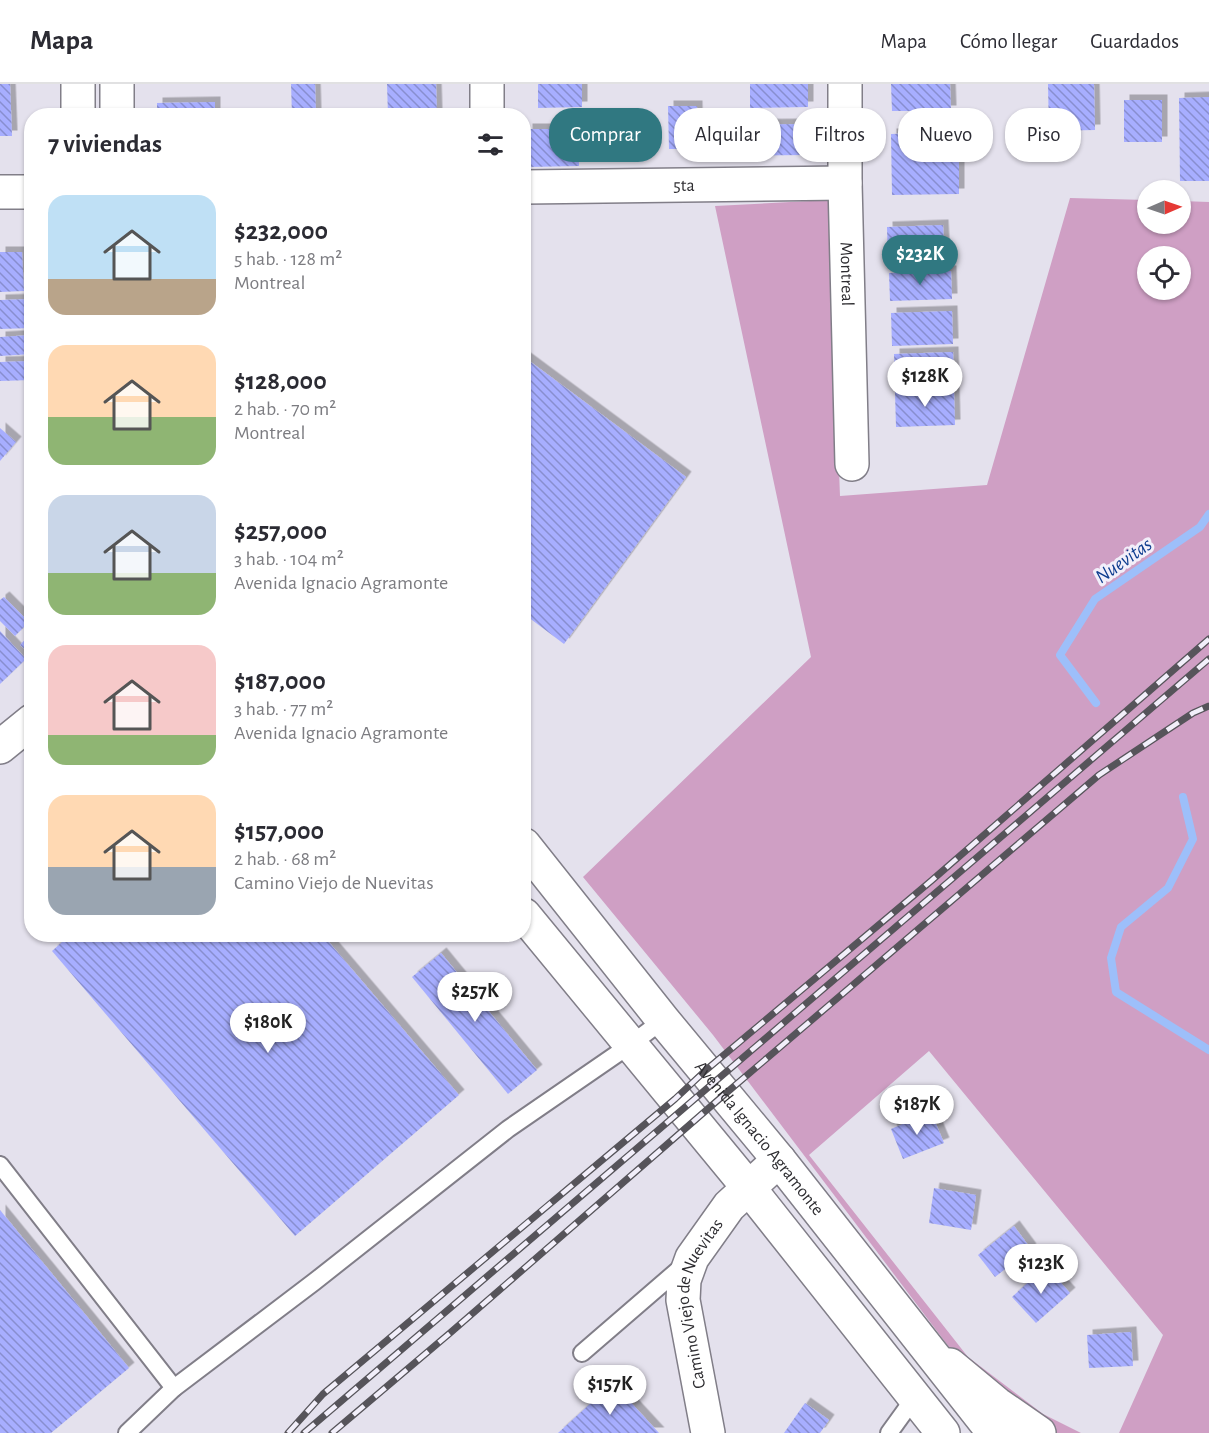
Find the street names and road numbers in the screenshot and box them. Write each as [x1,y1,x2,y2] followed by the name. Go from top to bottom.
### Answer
[673,177,695,195] street label: 5ta
[836,242,856,306] street label: Montreal
[691,1058,827,1219] street label: Avenida Ignacio Agramonte
[674,1216,727,1390] street label: Camino Viejo de Nuevitas

